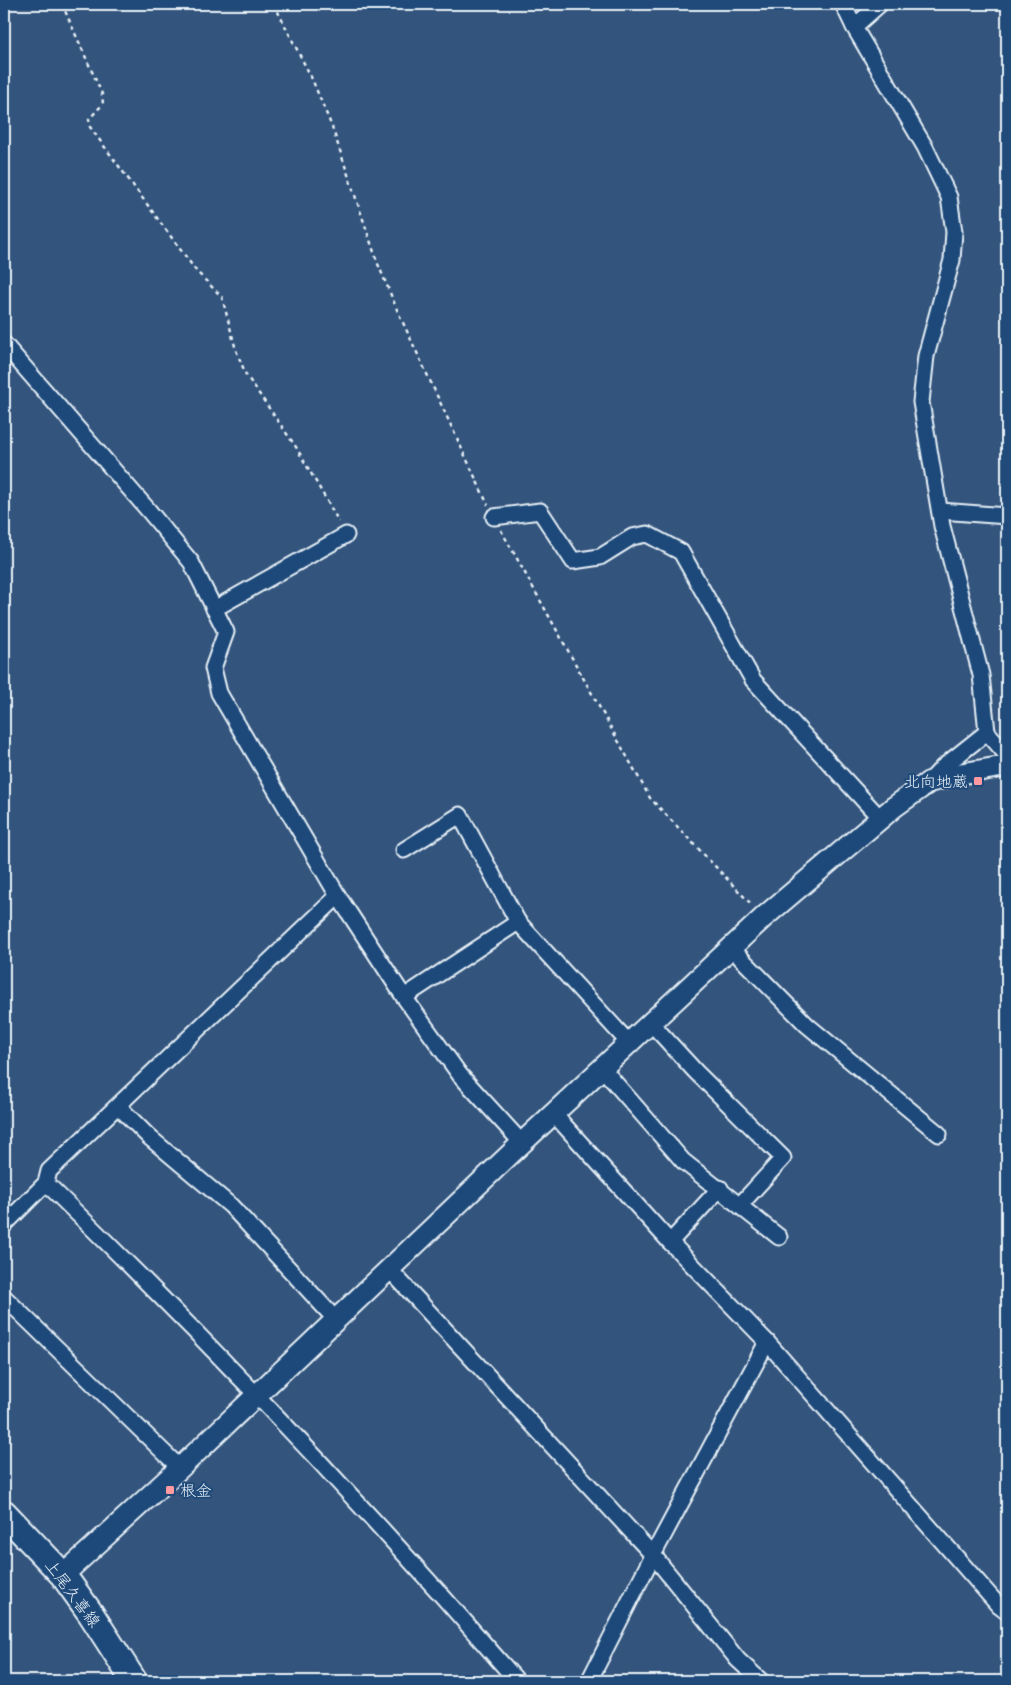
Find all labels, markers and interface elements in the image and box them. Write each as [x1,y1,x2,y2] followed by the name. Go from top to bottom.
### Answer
[904,772,968,793] place label: 北向地蔵
[972,775,984,787] marker: 北向地蔵
[180,1481,212,1502] place label: 根金
[164,1484,176,1496] marker: 根金
[39,1556,104,1632] street label: 上尾久喜線

